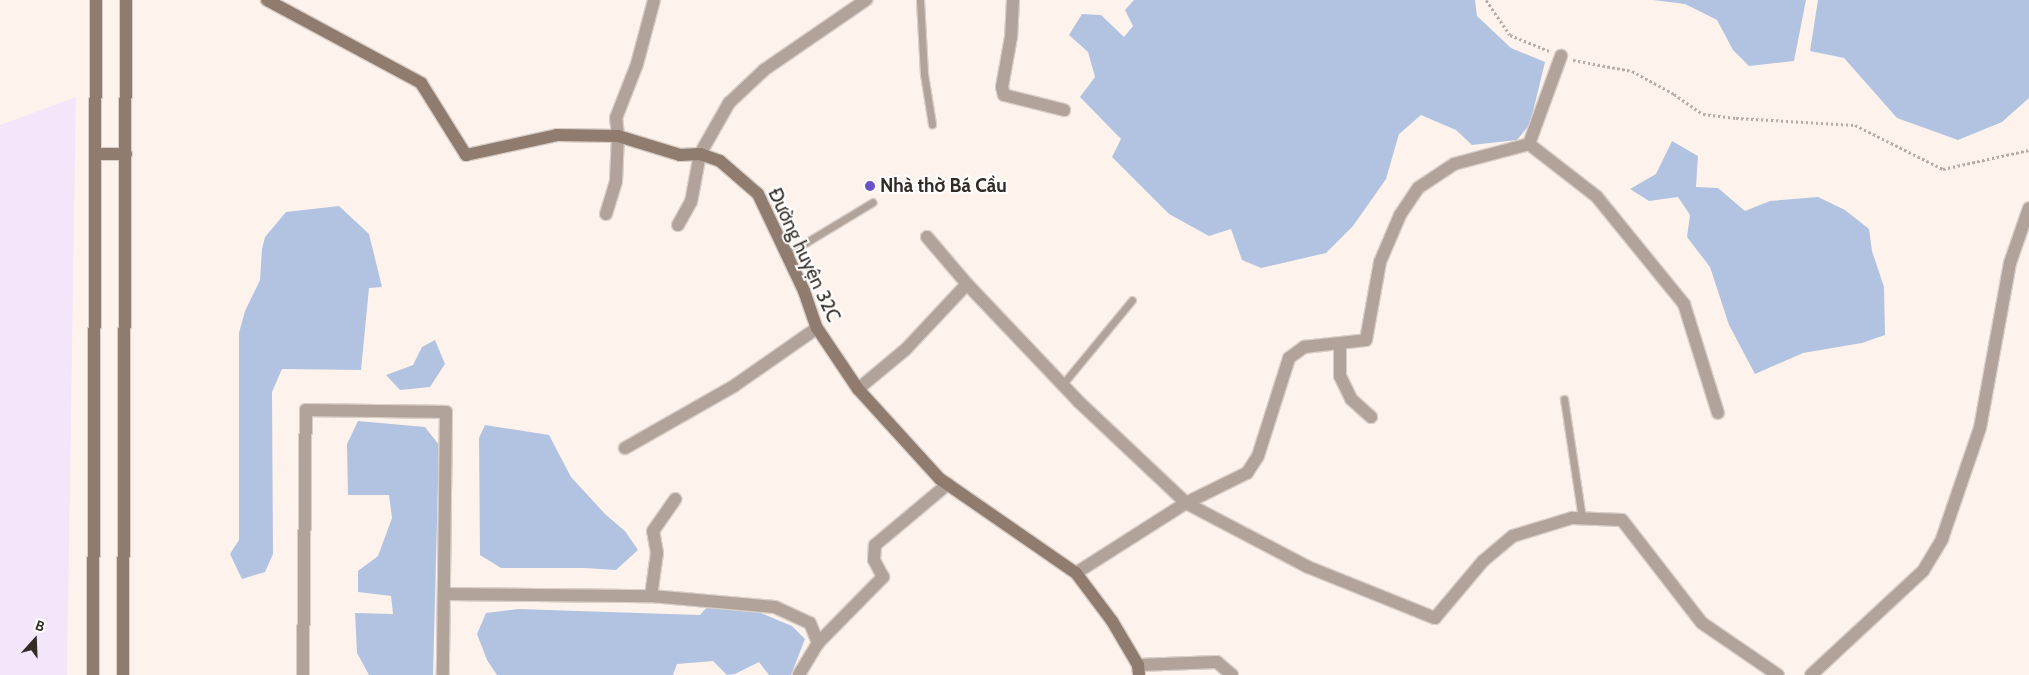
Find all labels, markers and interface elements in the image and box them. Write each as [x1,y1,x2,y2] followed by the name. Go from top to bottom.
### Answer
[880,175,1007,197] place label: Nhà thờ Bá Cầu
[864,180,876,192] marker: Nhà thờ Bá Cầu
[763,185,845,325] street label: Đường huyện 32C
[10,615,60,665] north arrow
[33,616,47,636] text: B

